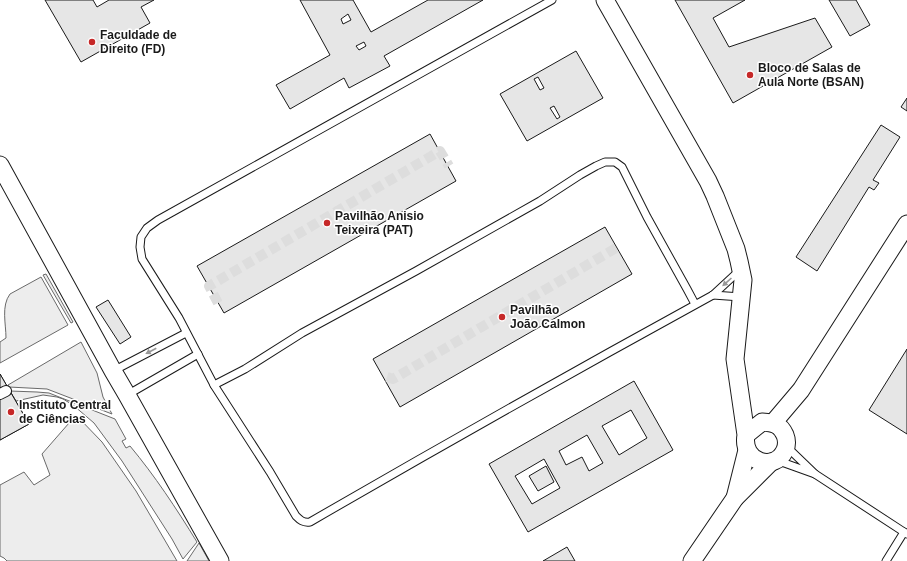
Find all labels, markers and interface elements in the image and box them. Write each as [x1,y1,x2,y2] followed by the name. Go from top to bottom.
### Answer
[100,28,177,56] place label: Faculdade de Direito (FD)
[87,37,97,47] marker: Faculdade de Direito (FD)
[758,61,864,89] place label: Bloco de Salas de Aula Norte (BSAN)
[745,70,755,80] marker: Bloco de Salas de Aula Norte (BSAN)
[335,209,424,237] place label: Pavilhão Anisio Teixeira (PAT)
[322,218,332,228] marker: Pavilhão Anisio Teixeira (PAT)
[722,277,731,286] one-way arrow
[510,303,585,331] place label: Pavilhão João Calmon
[497,312,507,322] marker: Pavilhão João Calmon
[146,348,157,354] one-way arrow
[19,398,111,426] place label: Instituto Central de Ciências
[6,407,16,417] marker: Instituto Central de Ciências

